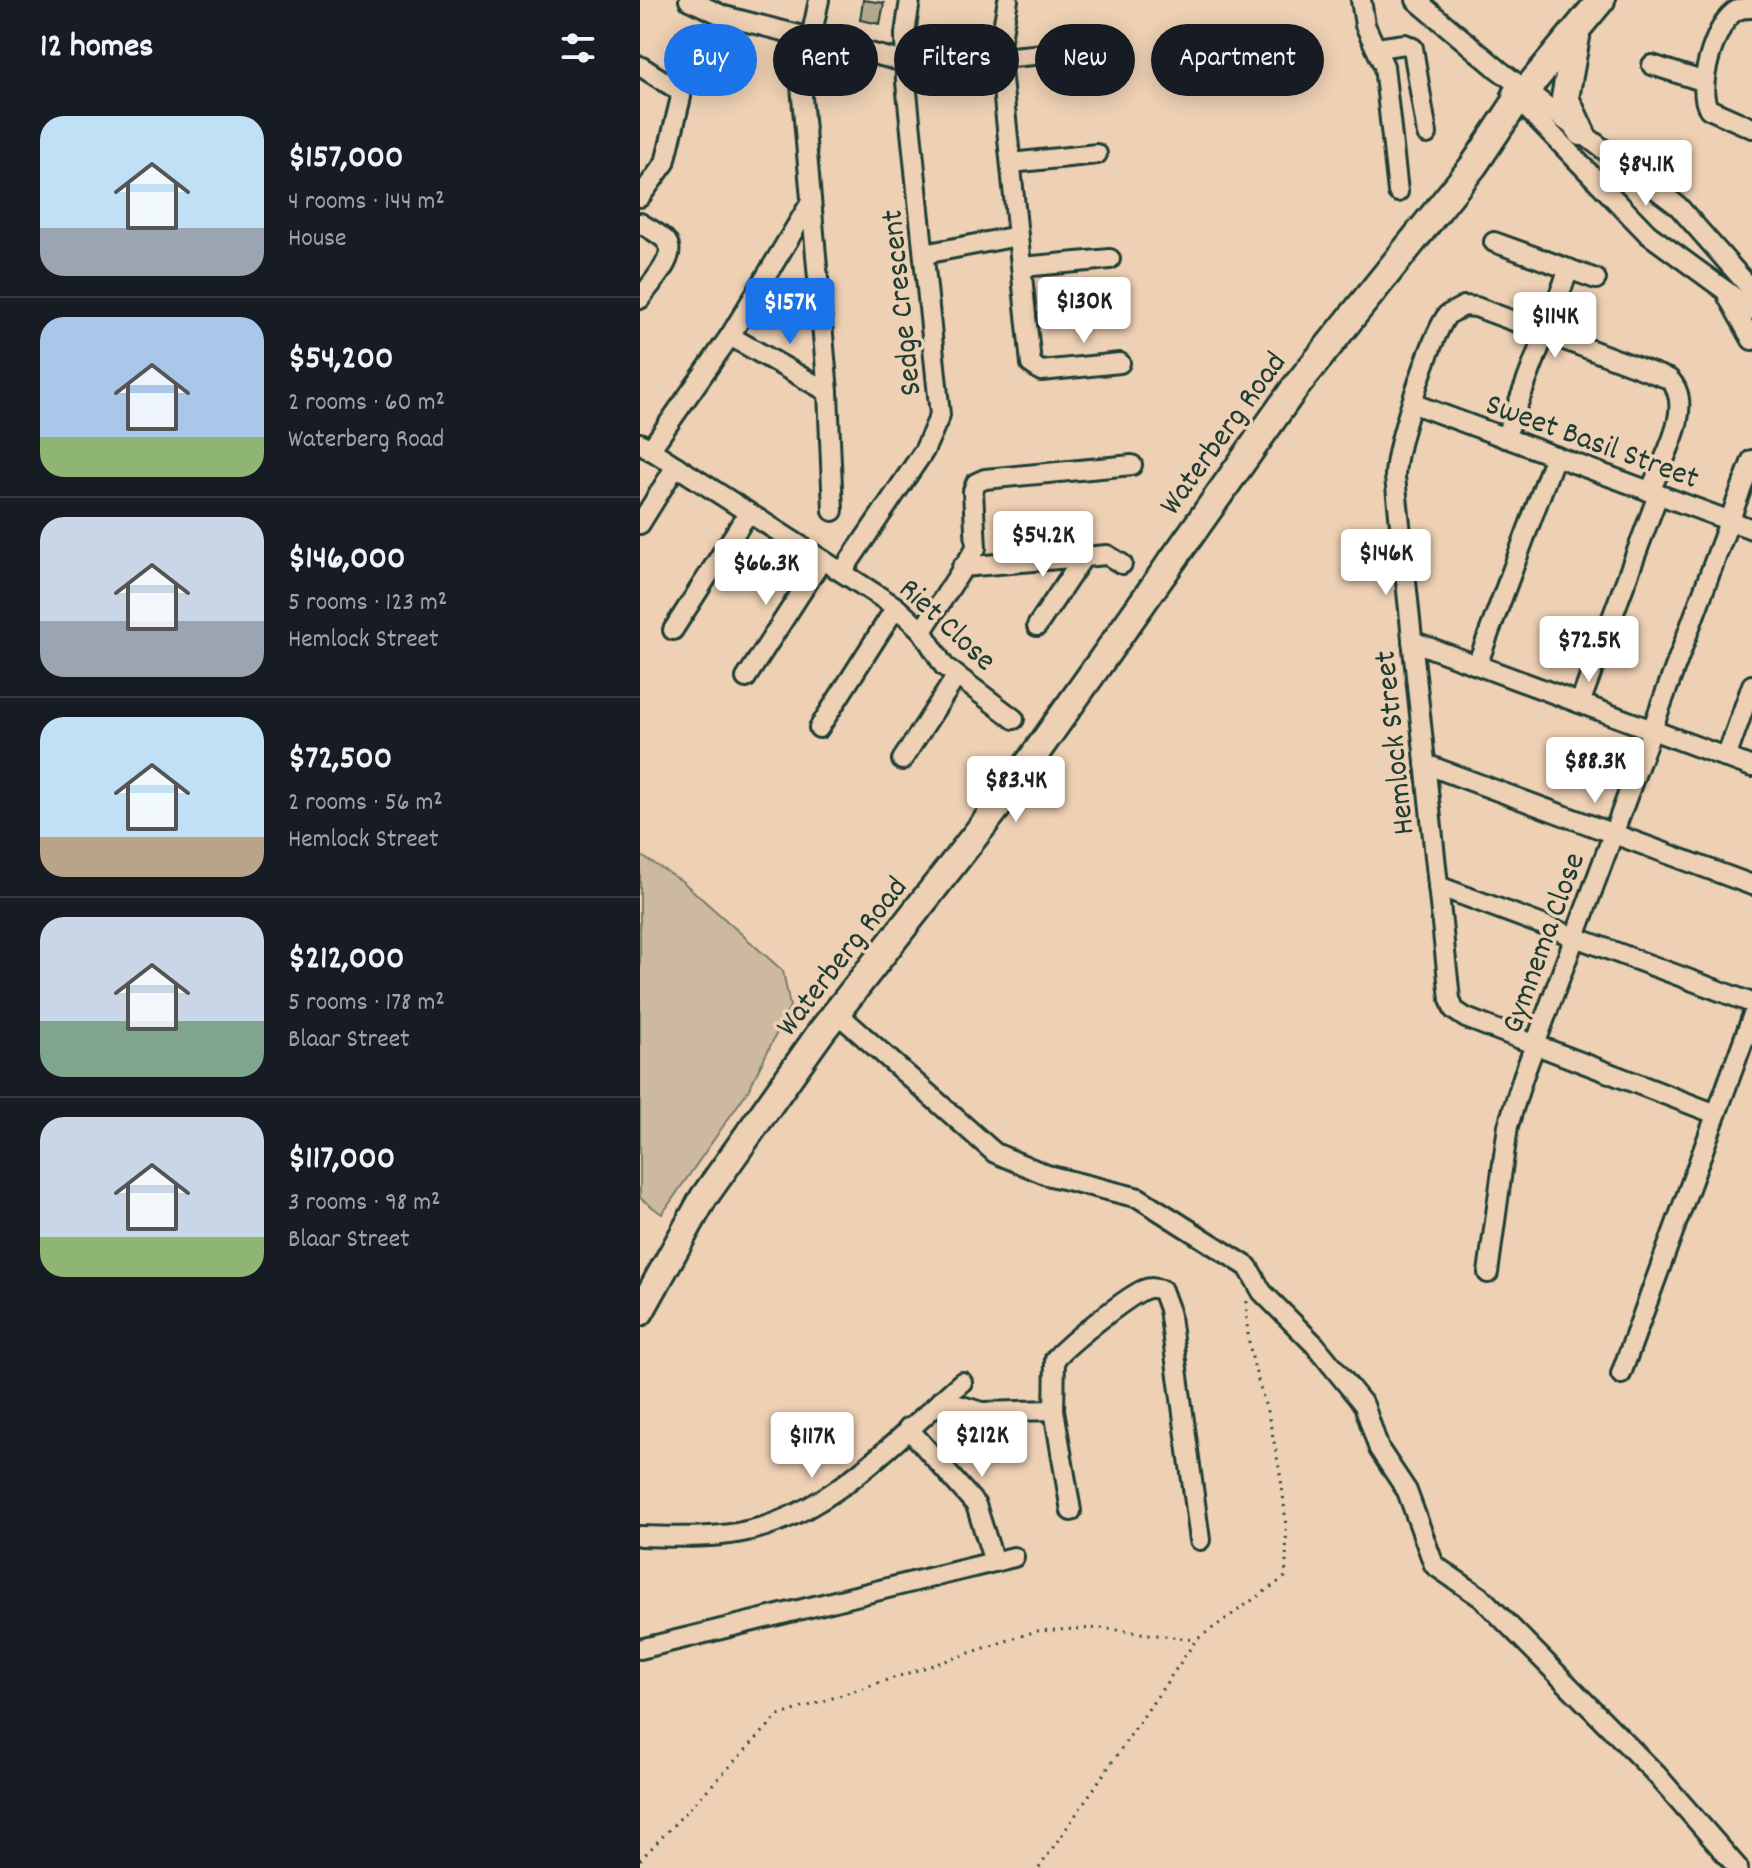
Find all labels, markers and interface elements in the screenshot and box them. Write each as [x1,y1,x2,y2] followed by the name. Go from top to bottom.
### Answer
[40,24,153,73] text: 12 homes
[664,24,757,96] chip: Buy
[773,24,878,96] chip: Rent
[894,24,1019,96] chip: Filters
[1035,24,1135,96] chip: New
[1151,24,1324,96] chip: Apartment
[556,26,600,70] icon: filters
[288,135,404,184] text: $157,000
[1581,140,1711,208] pin: $84.1K
[1618,147,1674,184] text: $84.1K
[104,148,200,244] icon: home
[288,184,445,221] text: 4 rooms · 144 m²
[871,207,937,398] street label: Sedge Crescent
[288,221,346,258] text: House
[1028,277,1140,345] pin: $130K
[734,278,846,346] pin: $157K
[1056,284,1112,321] text: $130K
[764,285,816,322] text: $157K
[1499,292,1611,360] pin: $114K
[1531,299,1579,336] text: $114K
[288,336,393,385] text: $54,200
[1150,344,1300,526] street label: Waterberg Road
[104,349,200,445] icon: home
[1478,384,1705,504] street label: Sweet Basil Street
[288,385,445,422] text: 2 rooms · 60 m²
[288,422,444,459] text: Waterberg Road
[978,511,1108,579] pin: $54.2K
[1011,518,1075,555] text: $54.2K
[1330,529,1442,597] pin: $146K
[288,536,406,585] text: $146,000
[1359,536,1413,573] text: $146K
[701,539,831,607] pin: $66.3K
[733,546,799,583] text: $66.3K
[104,549,200,645] icon: home
[886,569,1005,684] street label: Riet Close
[288,585,447,622] text: 5 rooms · 123 m²
[1524,616,1654,684] pin: $72.5K
[288,622,439,659] text: Hemlock Street
[1558,623,1620,660] text: $72.5K
[1364,648,1430,837] street label: Hemlock Street
[288,736,392,785] text: $72,500
[1530,737,1660,805] pin: $88.3K
[1564,744,1626,781] text: $88.3K
[104,749,200,845] icon: home
[951,756,1081,824] pin: $83.4K
[985,763,1047,800] text: $83.4K
[288,785,443,822] text: 2 rooms · 56 m²
[288,822,439,859] text: Hemlock Street
[1492,847,1600,1041] street label: Gymnema Close
[767,868,921,1048] street label: Waterberg Road
[288,936,404,985] text: $212,000
[104,949,200,1045] icon: home
[288,985,445,1022] text: 5 rooms · 178 m²
[288,1022,410,1059] text: Blaar Street
[288,1136,395,1185] text: $117,000
[104,1149,200,1245] icon: home
[288,1185,441,1222] text: 3 rooms · 98 m²
[288,1222,410,1259] text: Blaar Street
[926,1411,1038,1479] pin: $212K
[756,1412,868,1480] pin: $117K
[955,1418,1009,1455] text: $212K
[789,1419,835,1456] text: $117K

